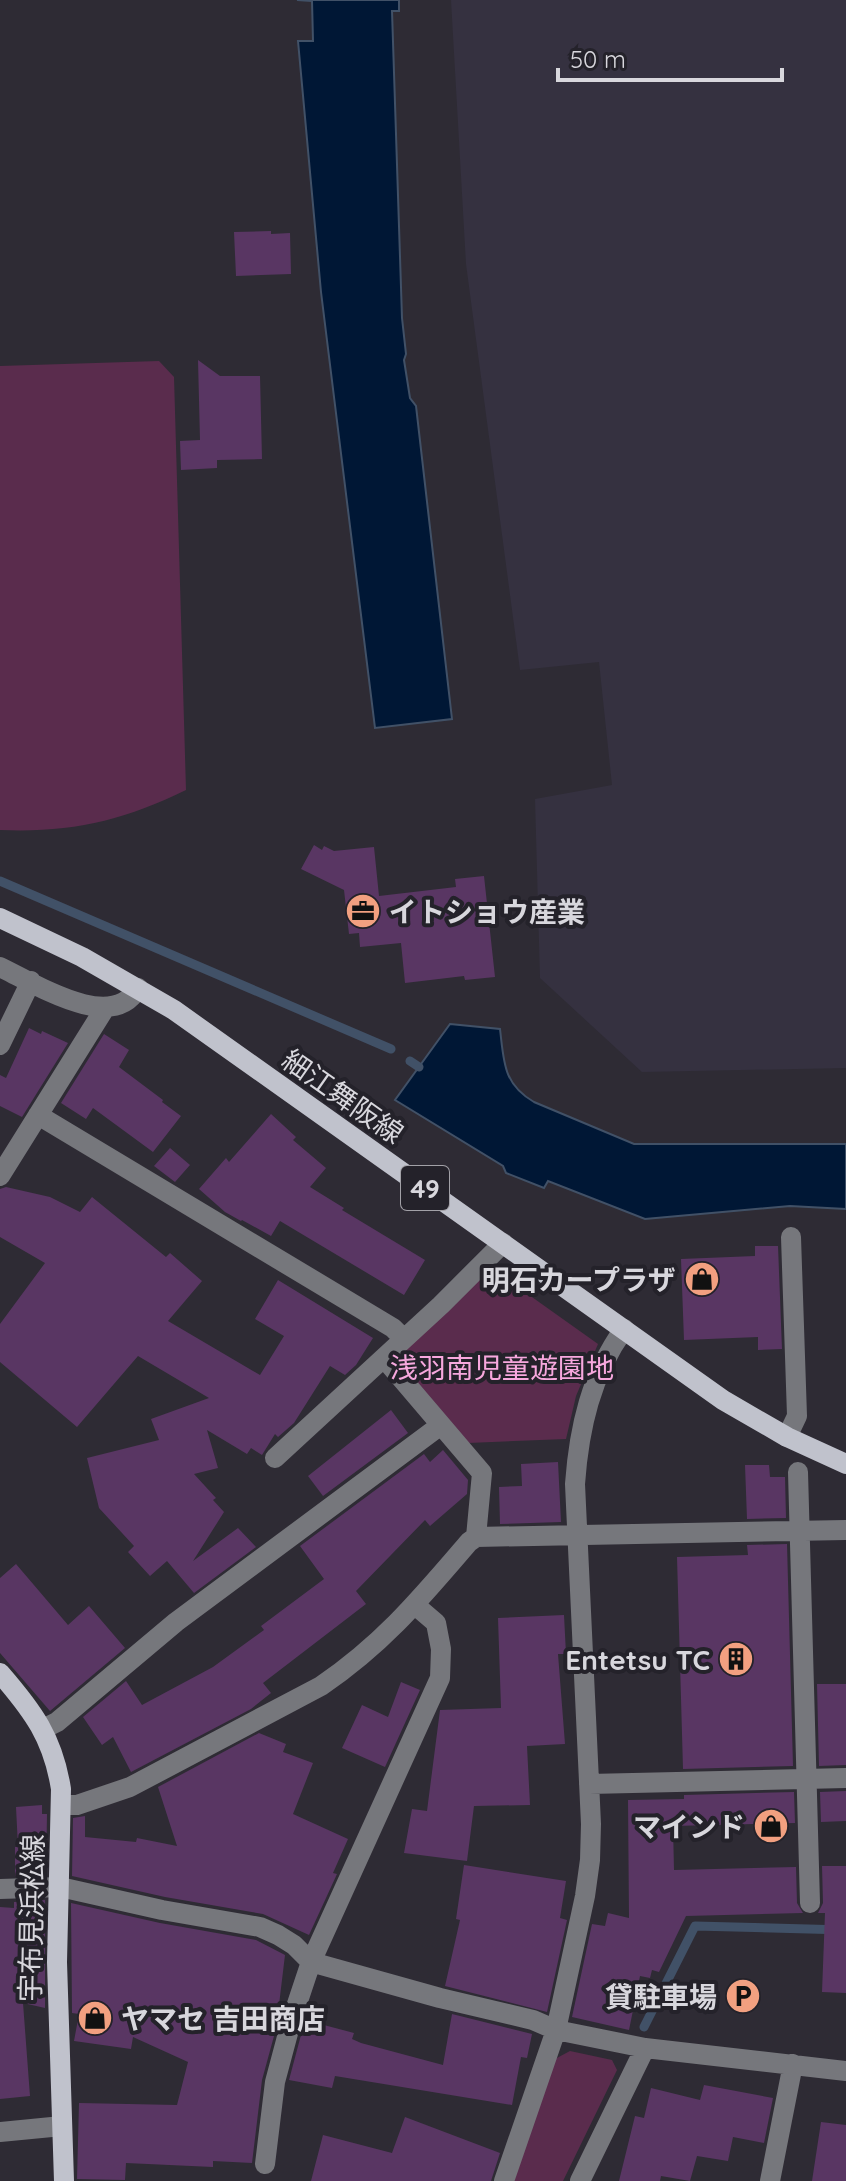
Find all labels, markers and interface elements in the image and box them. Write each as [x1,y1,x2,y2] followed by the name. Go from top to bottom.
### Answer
[558,32,782,82] scale bar
[570,44,626,74] text: 50 m
[344,892,382,930] office icon: イトショウ産業
[389,894,585,929] place label: イトショウ産業
[276,1042,410,1150] street label: 細江舞阪線
[401,1166,449,1210] road number: 49
[683,1260,721,1298] shop icon: 明石カープラザ
[482,1262,676,1297] place label: 明石カープラザ
[390,1350,614,1385] park label: 浅羽南児童遊園地
[717,1640,755,1678] building icon: Entetsu TC
[565,1642,710,1677] place label: Entetsu TC
[752,1807,790,1845] shop icon: マインド
[633,1809,745,1844] place label: マインド
[12,1834,50,2002] street label: 宇布見浜松線
[724,1977,762,2015] parking icon: 貸駐車場
[605,1979,717,2014] place label: 貸駐車場
[76,1999,114,2037] shop icon: ヤマセ 吉田商店
[121,2001,325,2036] place label: ヤマセ 吉田商店

